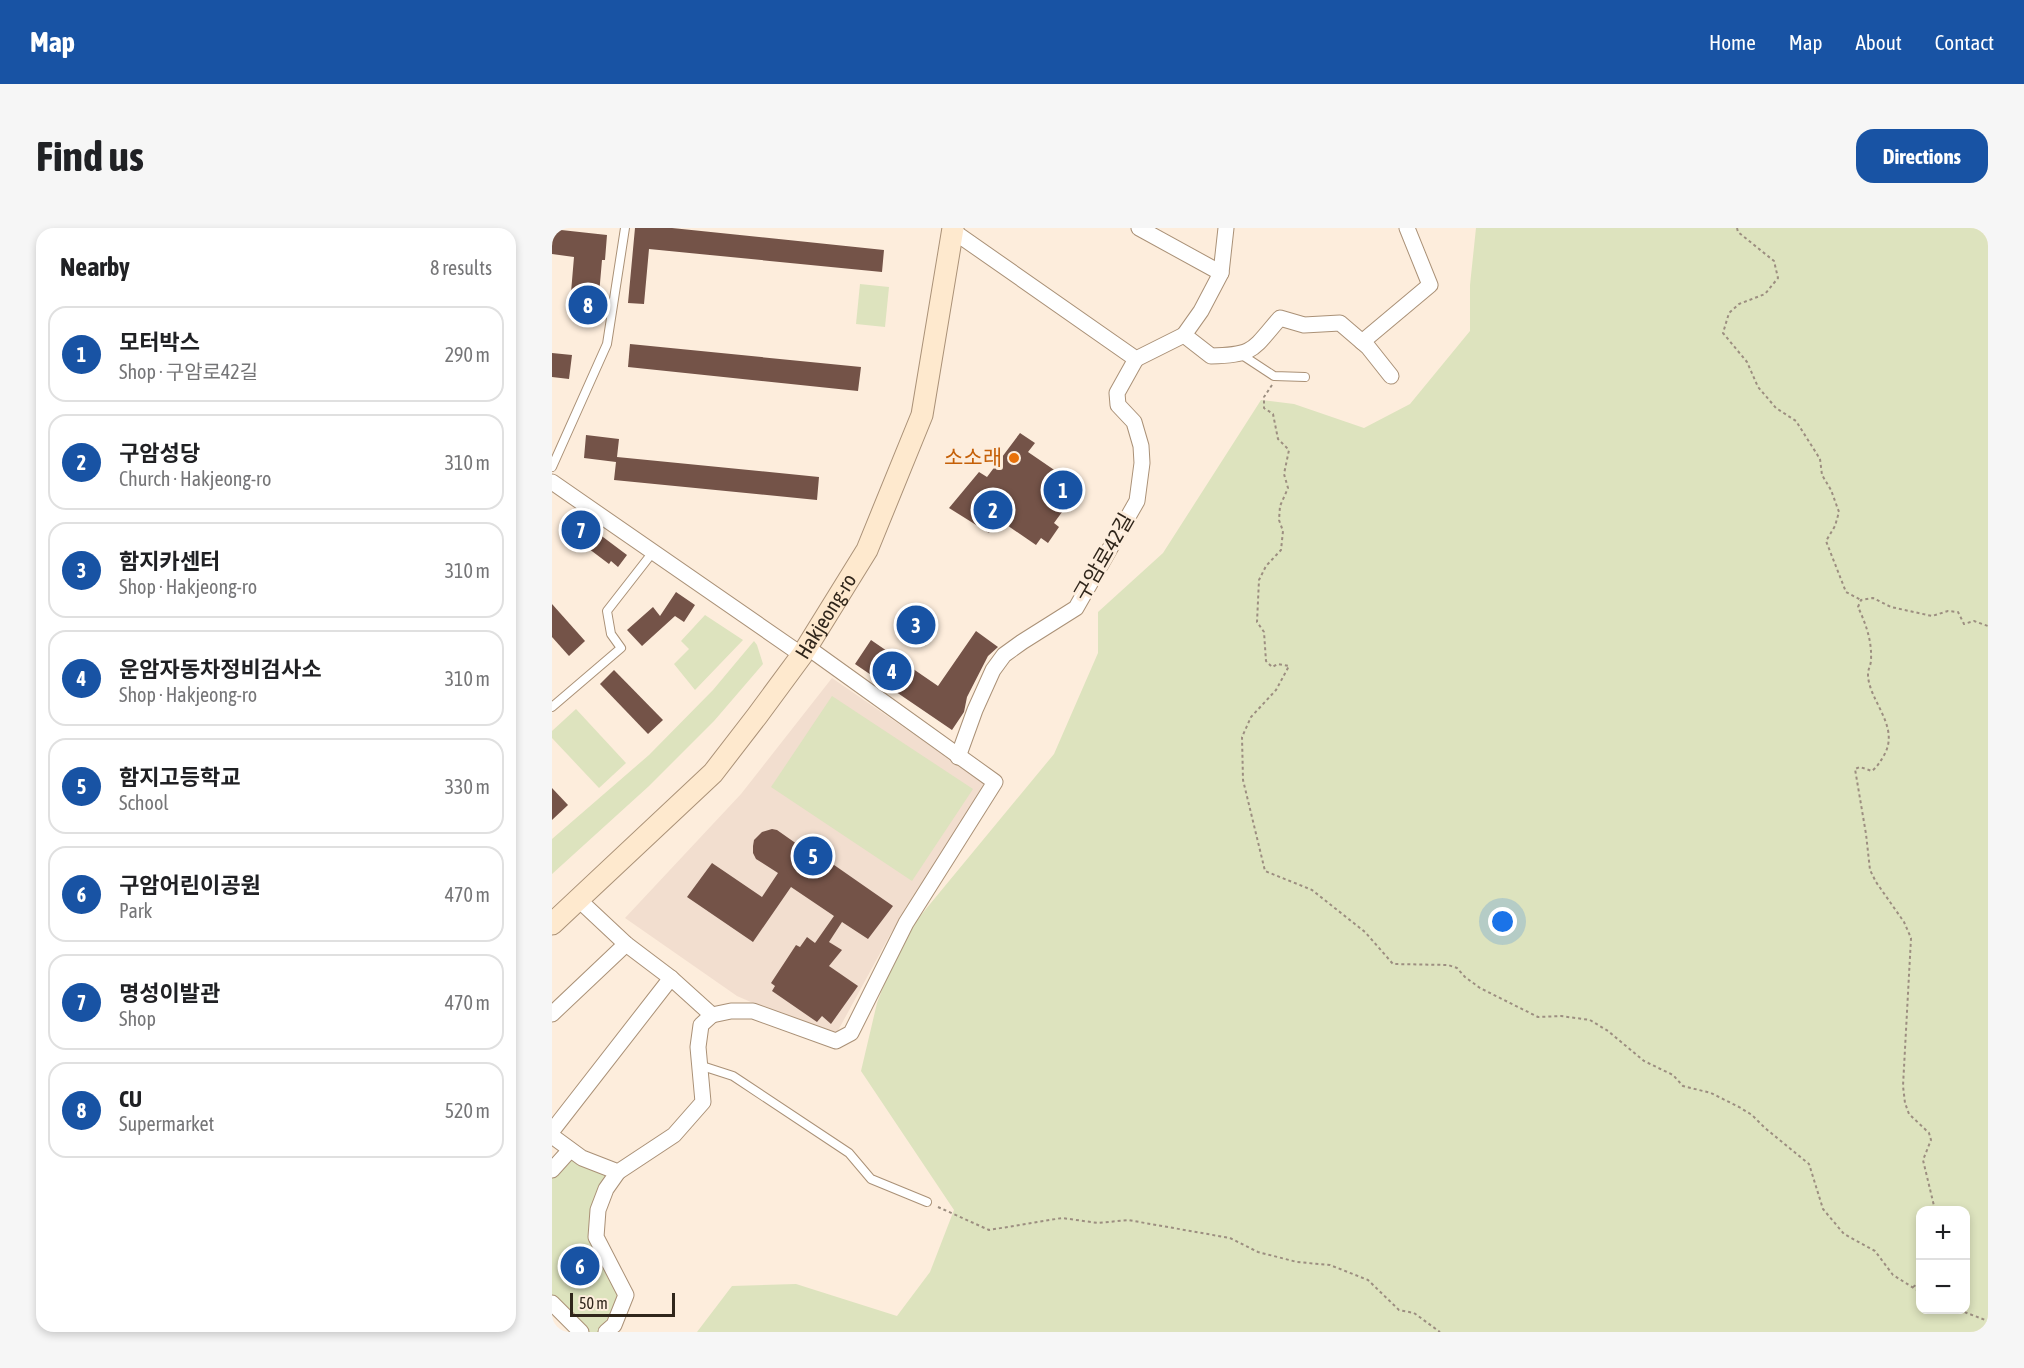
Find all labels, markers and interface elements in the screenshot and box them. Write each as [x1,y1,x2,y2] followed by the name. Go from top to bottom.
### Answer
[30,26,75,58] text: Map
[1709,30,1756,54] text: Home
[1789,30,1823,54] text: Map
[1856,30,1902,54] text: About
[1935,30,1994,54] text: Contact
[1856,129,1988,183] button: Directions
[36,132,144,180] text: Find us
[60,252,130,282] text: Nearby
[430,256,492,279] text: 8 results
[568,282,608,328] pin: 8
[119,329,200,355] text: 모터박스
[77,343,86,366] text: 1
[445,343,490,366] text: 290 m
[119,360,258,383] text: Shop · 구암로42길
[119,440,200,466] text: 구암성당
[944,445,1002,469] place label: 소소래
[77,451,86,474] text: 2
[445,451,490,474] text: 310 m
[1007,451,1021,465] marker: 소소래
[119,467,271,490] text: Church · Hakjeong-ro
[1044,468,1082,512] pin: 1
[974,488,1012,532] pin: 2
[561,508,600,552] pin: 7
[1068,508,1138,605] street label: 구암로42길
[119,548,220,574] text: 함지카센터
[77,559,86,582] text: 3
[445,559,490,582] text: 310 m
[790,569,861,663] street label: Hakjeong-ro
[119,575,257,598] text: Shop · Hakjeong-ro
[896,602,936,648] pin: 3
[872,648,912,694] pin: 4
[119,656,321,682] text: 운암자동차정비검사소
[77,667,86,690] text: 4
[445,667,490,690] text: 310 m
[119,683,257,706] text: Shop · Hakjeong-ro
[119,764,240,790] text: 함지고등학교
[77,775,86,798] text: 5
[445,775,490,798] text: 330 m
[119,791,169,814] text: School
[794,834,832,878] pin: 5
[119,872,261,898] text: 구암어린이공원
[77,883,86,906] text: 6
[445,883,490,906] text: 470 m
[119,899,152,922] text: Park
[1488,907,1517,936] your location
[119,980,220,1006] text: 명성이발관
[77,991,86,1014] text: 7
[445,991,490,1014] text: 470 m
[119,1007,156,1030] text: Shop
[119,1086,142,1112] text: CU
[77,1099,86,1122] text: 8
[445,1099,490,1122] text: 520 m
[119,1112,214,1135] text: Supermarket
[1916,1206,1970,1314] map controls
[1916,1206,1970,1260] button: +
[561,1244,600,1288] pin: 6
[1916,1260,1970,1314] button: −
[570,1290,675,1318] scale bar
[579,1294,608,1312] text: 50 m

